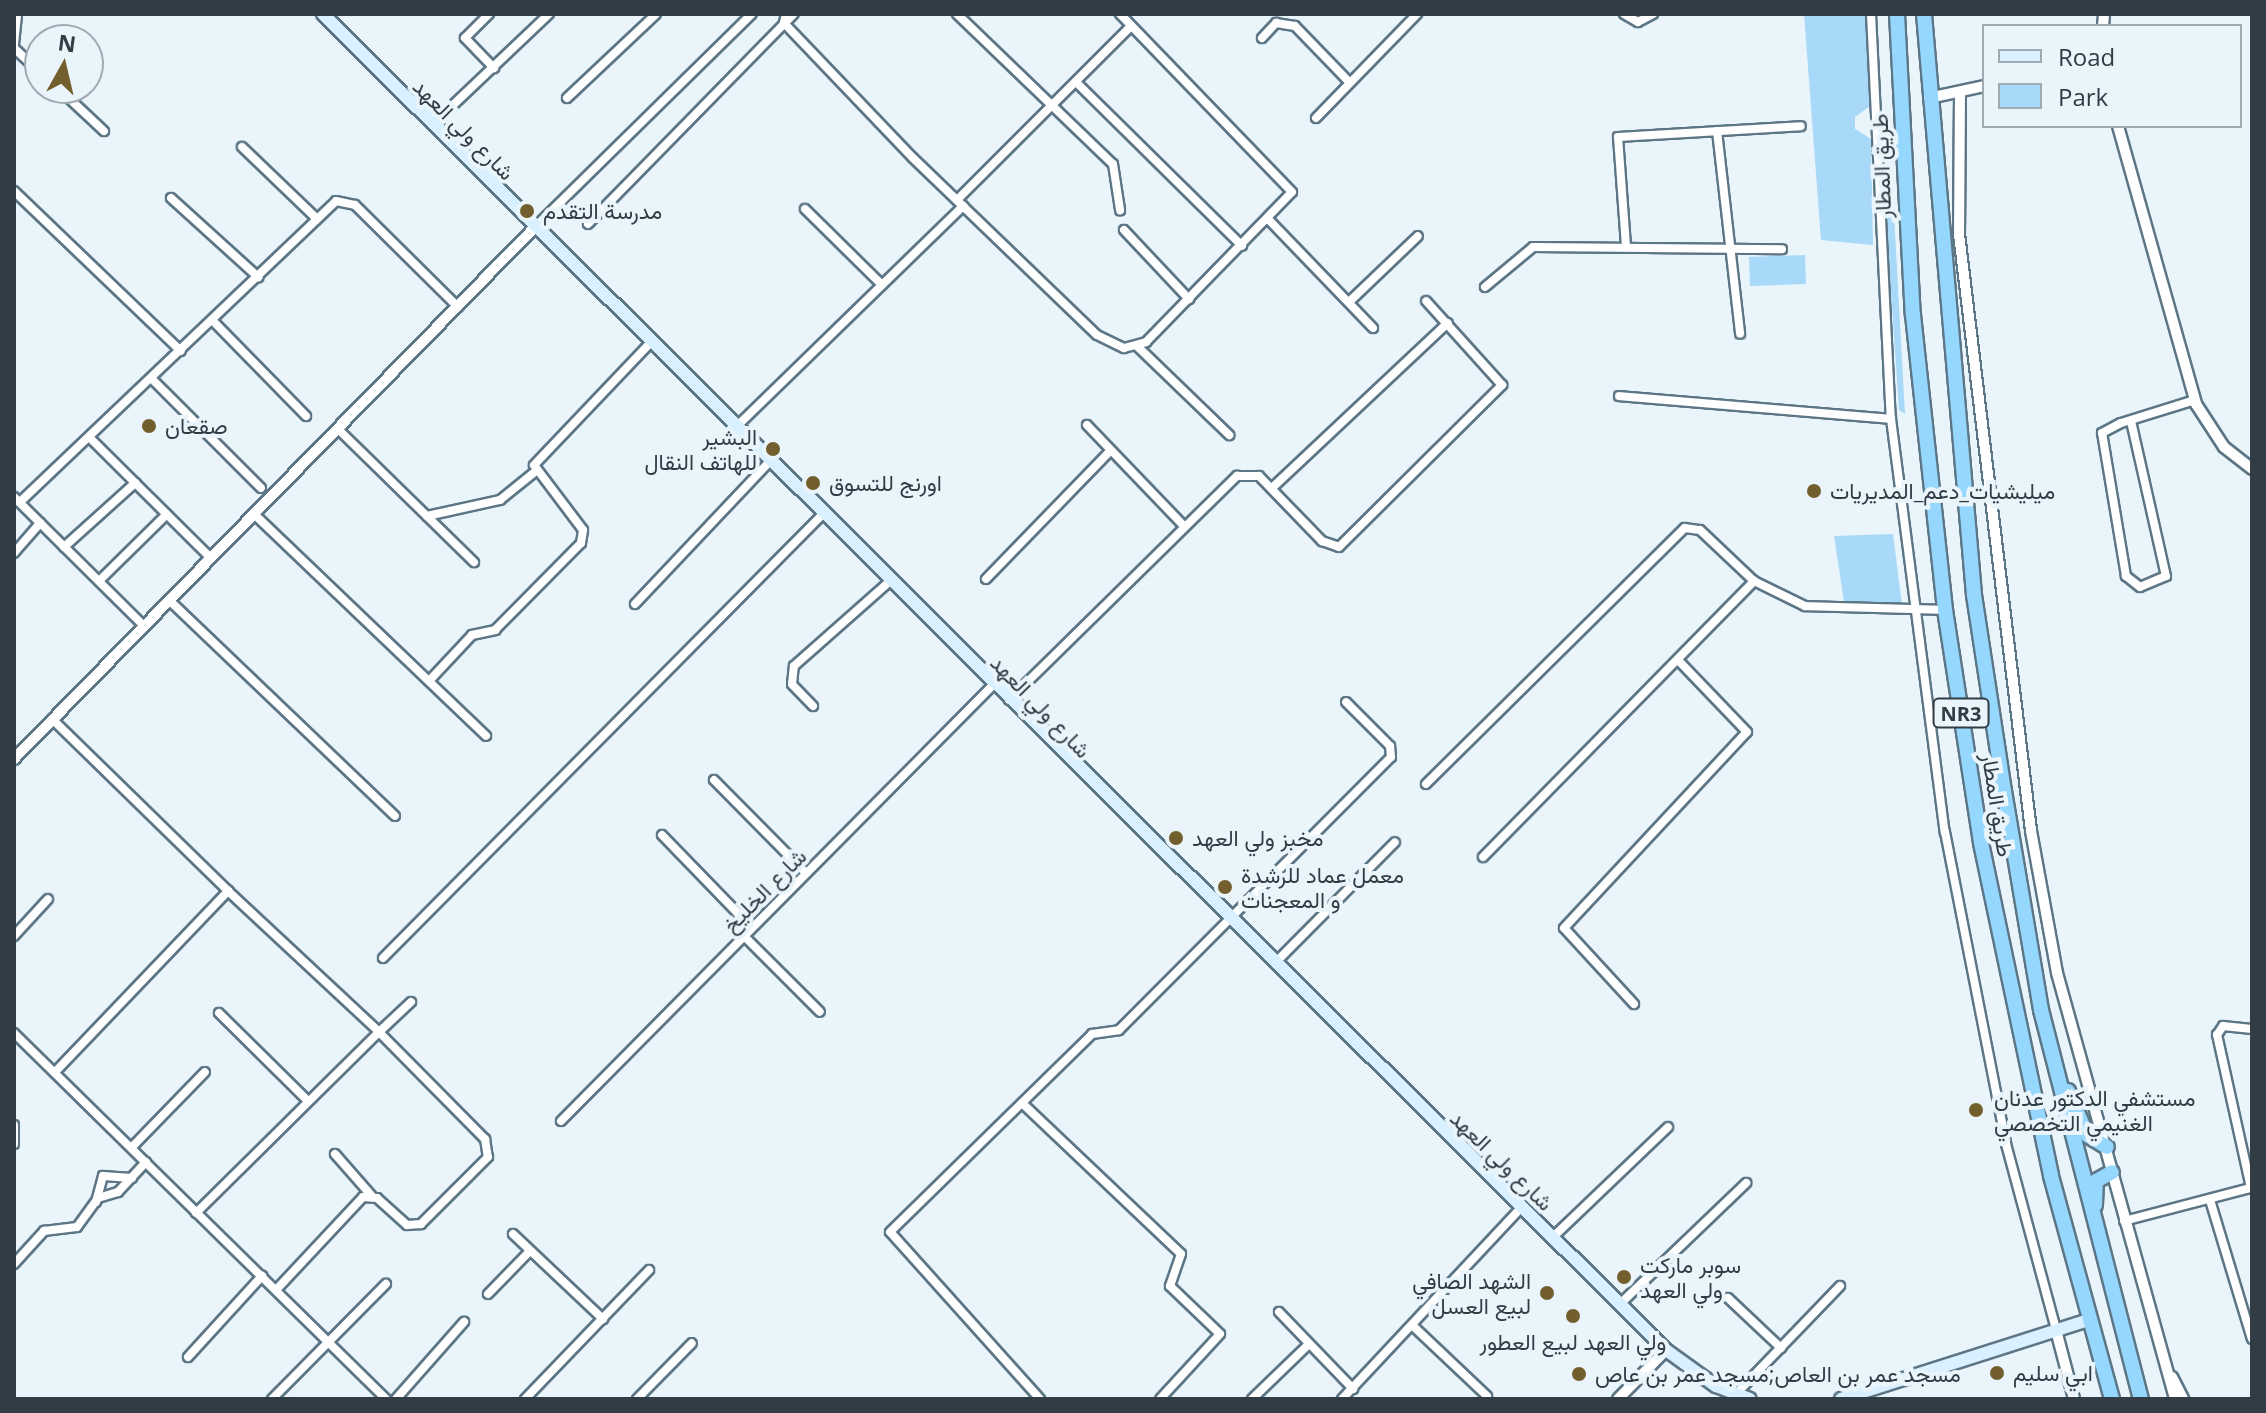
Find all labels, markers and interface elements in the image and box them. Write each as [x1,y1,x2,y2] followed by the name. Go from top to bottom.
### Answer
[24,24,104,104] north arrow
[1982,24,2242,128] legend
[56,26,78,58] text: N
[2058,40,2115,73] text: Road
[408,73,520,185] street label: شارع ولي العهد
[2058,80,2108,113] text: Park
[1866,113,1896,219] street label: طريق المطار
[543,198,662,224] place label: مدرسة التقدم
[518,202,536,220] marker: مدرسة التقدم
[165,413,228,439] place label: صقعان
[140,417,158,435] marker: صقعان
[644,423,757,474] place label: البشير للهاتف النقال
[764,440,782,458] marker: البشير للهاتف النقال
[829,470,942,496] place label: اورنج للتسوق
[804,474,822,492] marker: اورنج للتسوق
[1830,478,2055,504] place label: ميليشيات_دعم_المديريات
[1805,482,1823,500] marker: ميليشيات_دعم_المديريات
[985,649,1097,763] street label: شارع ولي العهد
[1931,697,1991,729] road number: NR3
[1977,751,2019,859] street label: طريق المطار
[1192,825,1323,851] place label: مخبز ولي العهد
[1167,829,1185,847] marker: مخبز ولي العهد
[717,843,811,937] street label: شارع الخليخ
[1241,861,1404,912] place label: معمل عماد للرشدة و المعجنات
[1216,878,1234,896] marker: معمل عماد للرشدة و المعجنات
[1994,1084,2195,1136] place label: مستشفي الدكتور عدنان الغنيمي التخصصي
[1965,1099,1987,1121] marker: مستشفي الدكتور عدنان الغنيمي التخصصي
[1445,1104,1559,1216] street label: شارع ولي العهد
[1640,1251,1741,1302] place label: سوبر ماركت ولي العهد
[1412,1267,1531,1318] place label: الشهد الصافي لبيع العسل
[1615,1268,1633,1286] marker: سوبر ماركت ولي العهد
[1538,1284,1556,1302] marker: الشهد الصافي لبيع العسل
[1564,1307,1582,1325] marker: ولي العهد لبيع العطور
[1480,1329,1666,1355] place label: ولي العهد لبيع العطور
[2013,1360,2093,1386] place label: ابي سليم
[1595,1361,1961,1387] place label: مسجد عمر بن العاص;مسجد عمر بن عاص
[1988,1364,2006,1382] marker: ابي سليم
[1570,1365,1588,1383] marker: مسجد عمر بن العاص;مسجد عمر بن عاص

